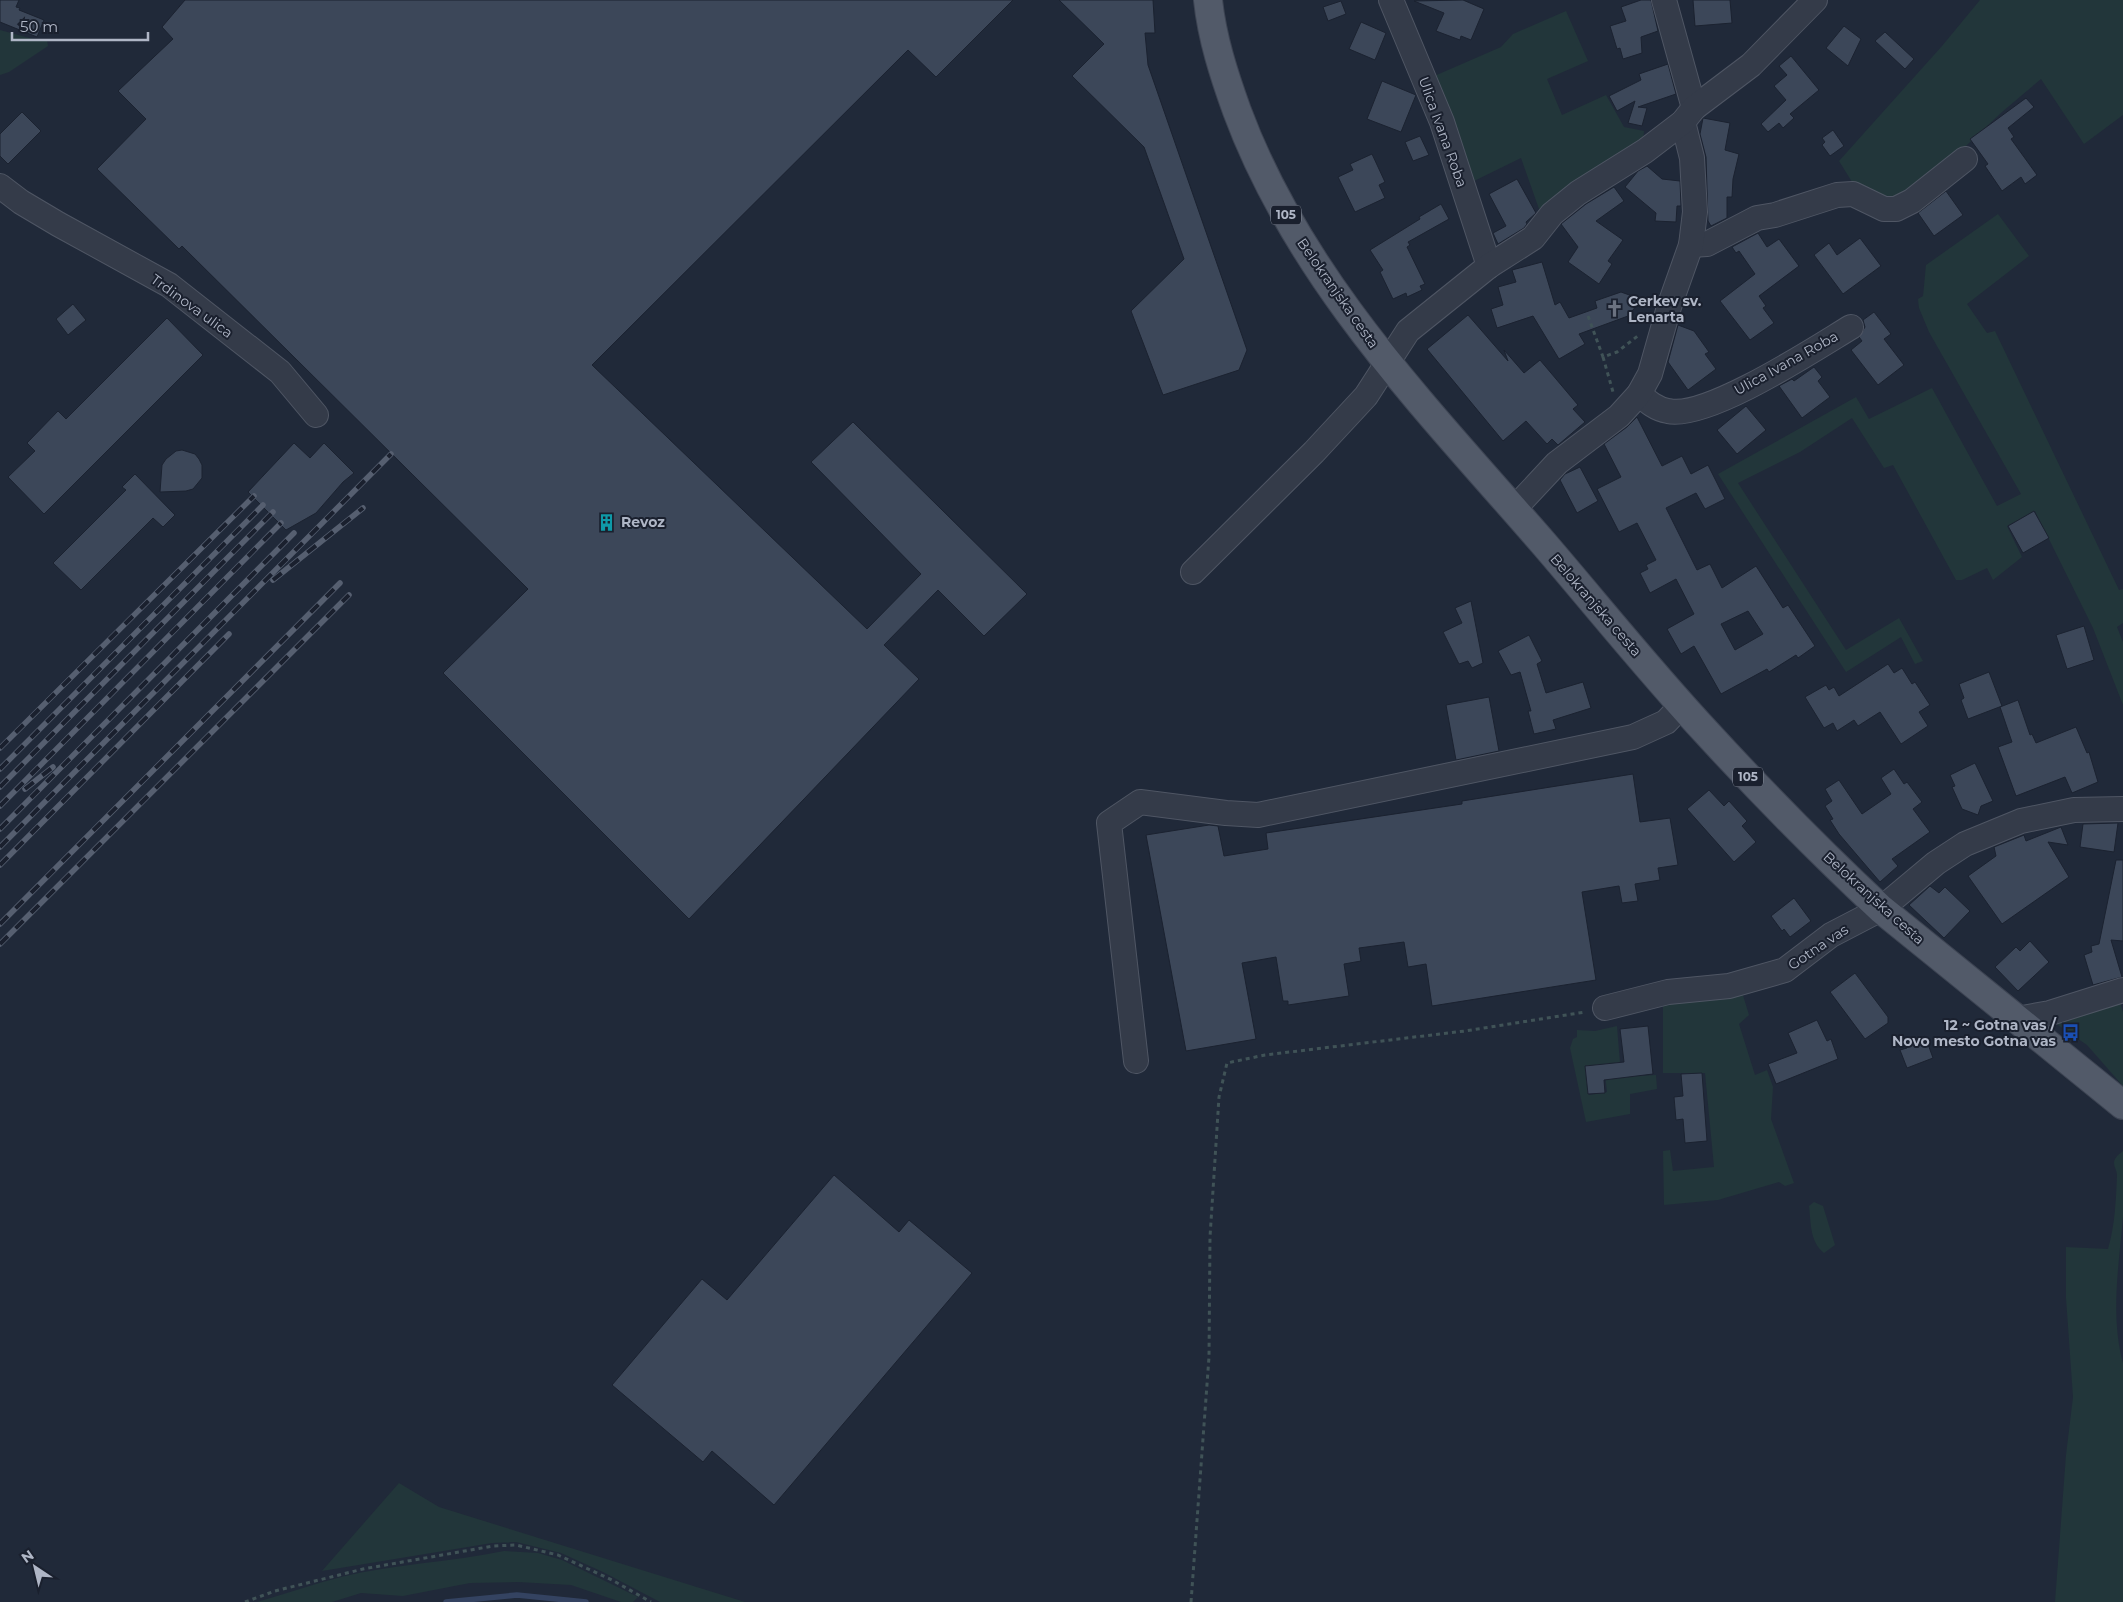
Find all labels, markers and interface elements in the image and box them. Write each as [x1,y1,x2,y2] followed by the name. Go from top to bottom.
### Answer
[12,10,149,42] scale bar
[20,17,58,36] text: 50 m
[1415,74,1471,190] street label: Ulica Ivana Roba
[1271,206,1301,224] road number: 105
[1293,235,1383,351] street label: Belokranjska cesta
[148,270,236,342] street label: Trdinova ulica
[1628,292,1702,326] place label: Cerkev sv. Lenarta
[1604,299,1624,319] church icon: Cerkev sv. Lenarta
[1731,327,1841,399] street label: Ulica Ivana Roba
[597,512,617,532] building icon: Revoz
[621,513,665,531] place label: Revoz
[1547,550,1645,660] street label: Belokranjska cesta
[1733,768,1763,786] road number: 105
[1820,848,1928,948] street label: Belokranjska cesta
[1784,920,1852,974] street label: Gotna vas
[1892,1016,2058,1050] place label: 12 ~ Gotna vas / Novo mesto Gotna vas
[2060,1023,2080,1043] bus stop icon: 12 ~ Gotna vas / Novo mesto Gotna vas
[10,1542,60,1592] north arrow
[18,1546,37,1567] text: N

